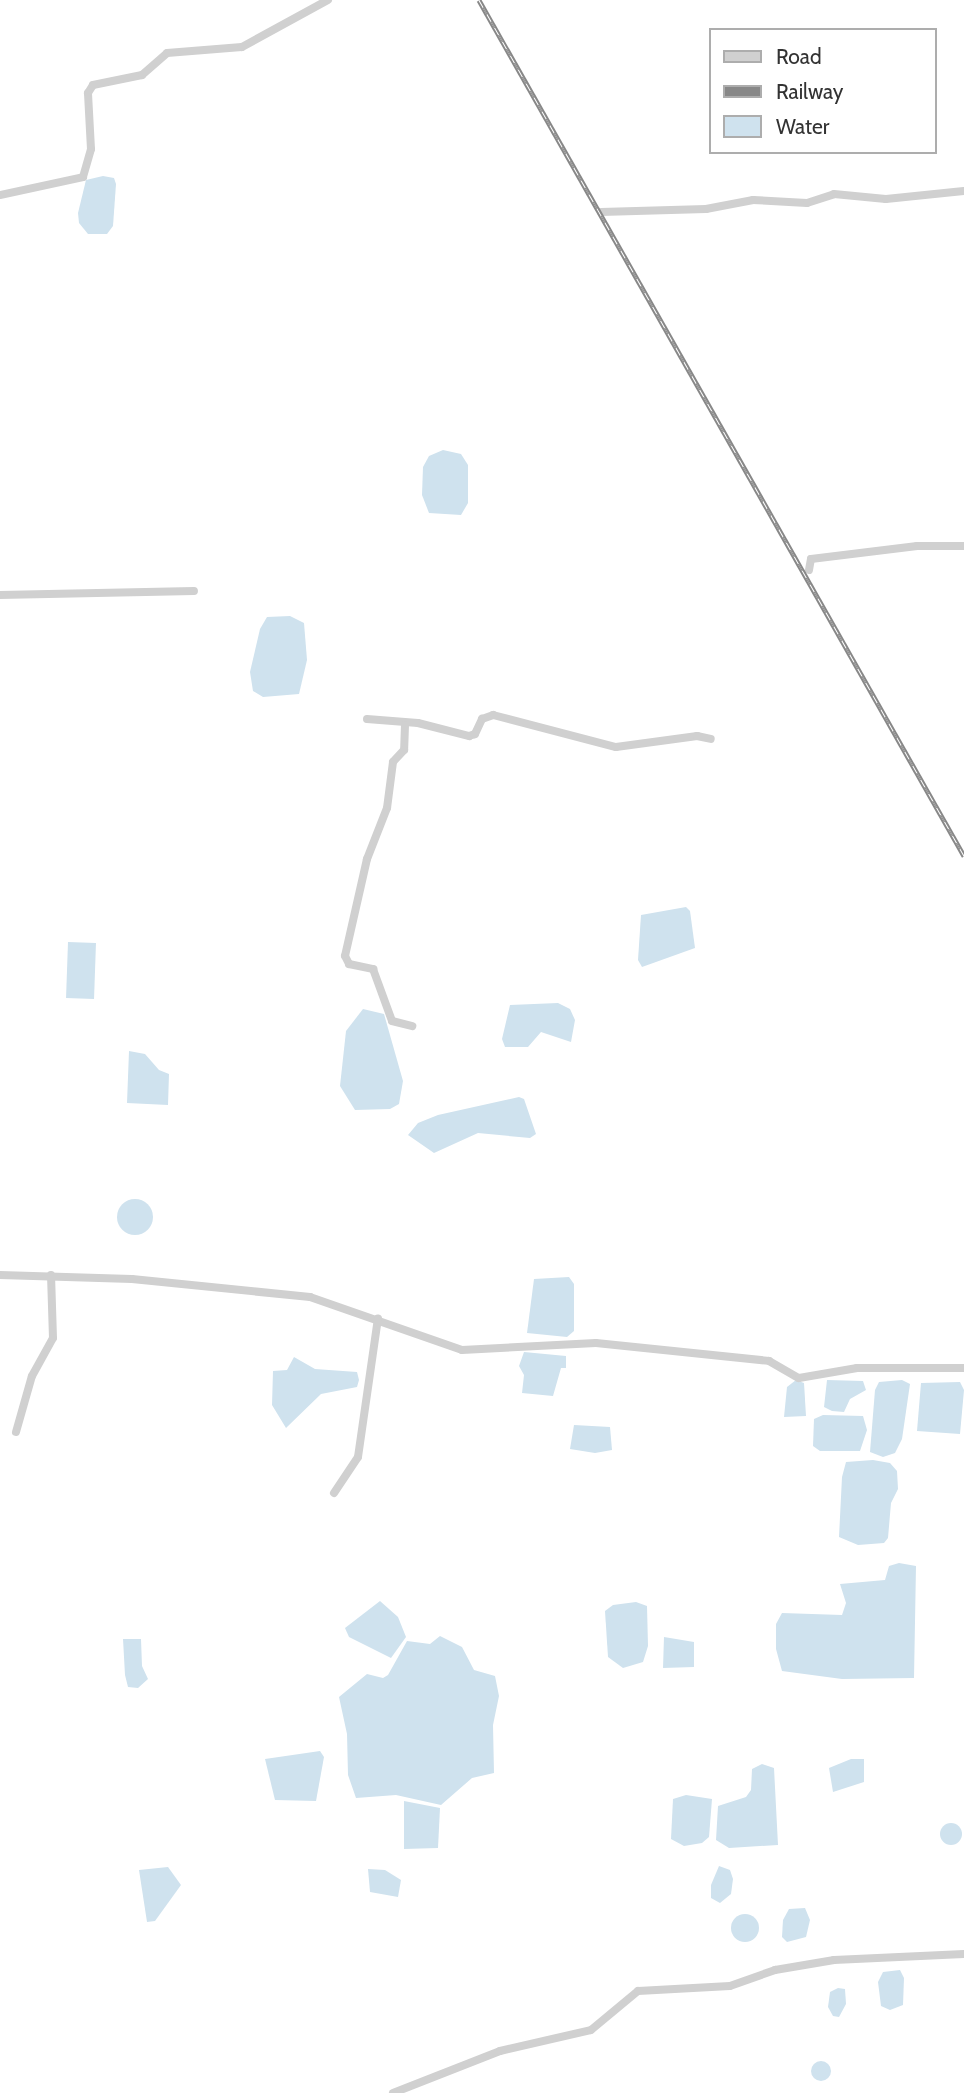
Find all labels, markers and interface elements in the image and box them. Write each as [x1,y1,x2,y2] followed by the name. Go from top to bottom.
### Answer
[708,28,936,154] legend
[776,44,822,69] text: Road
[776,79,843,104] text: Railway
[776,114,829,139] text: Water

